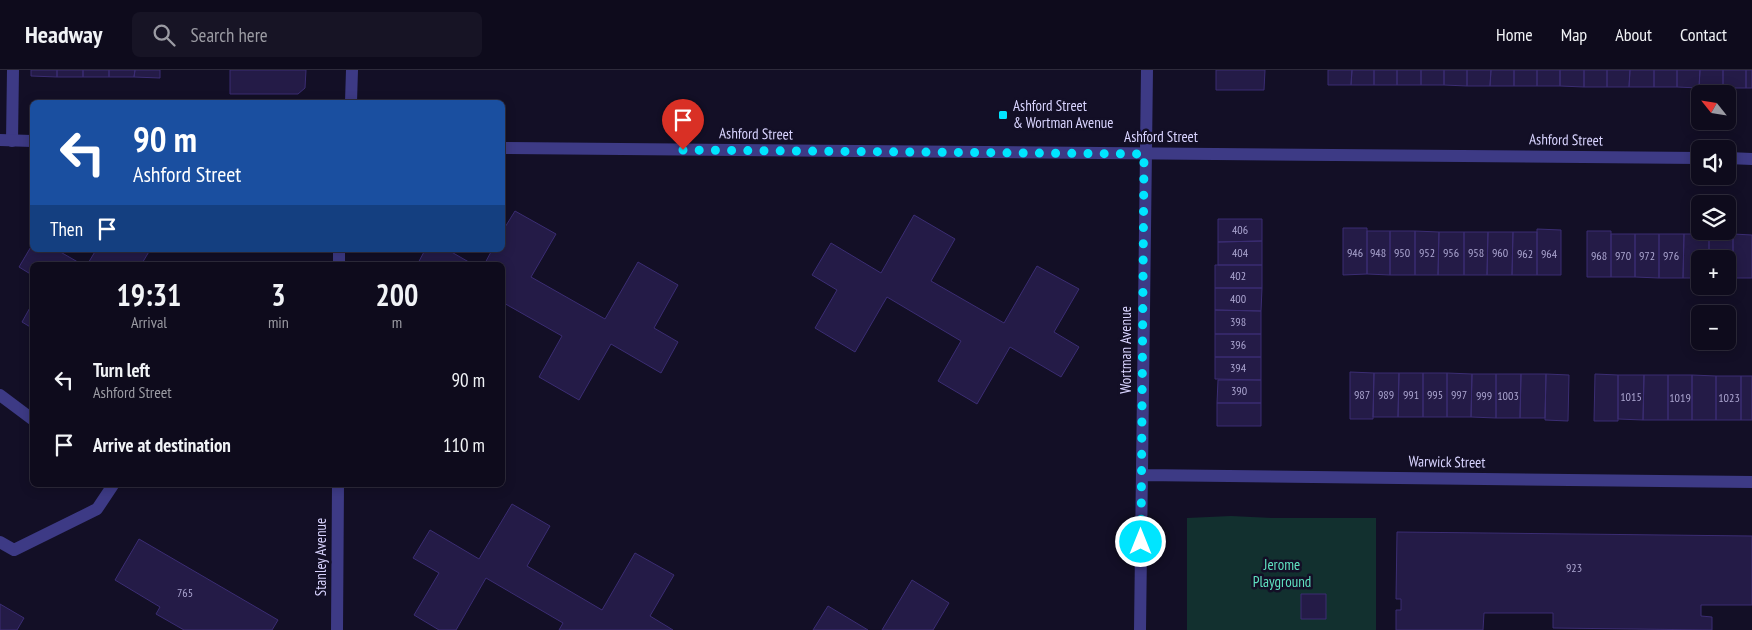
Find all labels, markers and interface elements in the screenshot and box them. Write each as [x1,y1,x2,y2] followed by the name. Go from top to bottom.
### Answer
[132,12,482,57] search box
[25,19,102,50] text: Headway
[150,21,178,49] icon: search
[190,23,268,47] text: Search here
[1496,23,1533,46] text: Home
[1561,23,1587,46] text: Map
[1615,23,1652,46] text: About
[1680,23,1727,46] text: Contact
[1691,85,1736,130] north arrow
[1691,85,1736,350] map controls
[1013,96,1113,132] place label: Ashford Street & Wortman Avenue
[662,99,704,150] pin
[669,106,697,134] icon: arrive
[997,109,1009,121] marker: Ashford Street & Wortman Avenue
[133,116,197,162] text: 90 m
[50,120,115,185] icon: left
[719,123,793,144] street label: Ashford Street
[1124,127,1198,146] street label: Ashford Street
[1529,129,1603,150] street label: Ashford Street
[1691,140,1736,185] button: sound
[133,160,241,188] text: Ashford Street
[1691,195,1736,240] button: layers
[93,215,121,243] icon: arrive
[50,217,83,241] text: Then
[1232,222,1248,237] house number: 406
[1232,245,1249,260] house number: 404
[1347,245,1363,260] house number: 946
[1370,245,1386,260] house number: 948
[1394,245,1410,260] house number: 950
[1419,245,1435,260] house number: 952
[1443,245,1459,260] house number: 956
[1468,245,1484,260] house number: 958
[1492,245,1508,260] house number: 960
[1517,246,1533,261] house number: 962
[1541,246,1558,261] house number: 964
[1591,248,1607,263] house number: 968
[1615,248,1631,263] house number: 970
[1639,248,1655,263] house number: 972
[1663,248,1679,263] house number: 976
[1691,250,1736,295] button: +
[1230,268,1246,283] house number: 402
[117,275,181,314] text: 19:31
[271,275,286,314] text: 3
[375,275,418,314] text: 200
[1230,291,1246,306] house number: 400
[1691,305,1736,350] button: −
[1116,306,1135,394] street label: Wortman Avenue
[131,312,167,332] text: Arrival
[268,312,289,332] text: min
[392,312,402,332] text: m
[1230,314,1246,329] house number: 398
[1230,337,1246,352] house number: 396
[93,358,150,382] text: Turn left
[1230,360,1247,375] house number: 394
[50,366,78,394] icon: left
[452,368,485,392] text: 90 m
[93,382,172,402] text: Ashford Street
[1231,383,1247,398] house number: 390
[1354,387,1370,402] house number: 987
[1378,387,1394,402] house number: 989
[1403,387,1419,402] house number: 991
[1427,387,1443,402] house number: 995
[1451,387,1467,402] house number: 997
[1476,388,1492,403] house number: 999
[1497,388,1519,403] house number: 1003
[1620,389,1642,404] house number: 1015
[1669,390,1691,405] house number: 1019
[1718,390,1740,405] house number: 1023
[50,431,78,459] icon: arrive
[93,433,231,457] text: Arrive at destination
[443,433,485,457] text: 110 m
[1408,451,1486,472] street label: Warwick Street
[1114,515,1166,567] position arrow
[311,518,330,596] street label: Stanley Avenue
[1253,555,1311,591] park label: Jerome Playground
[1566,560,1582,575] house number: 923
[177,585,193,600] house number: 765

